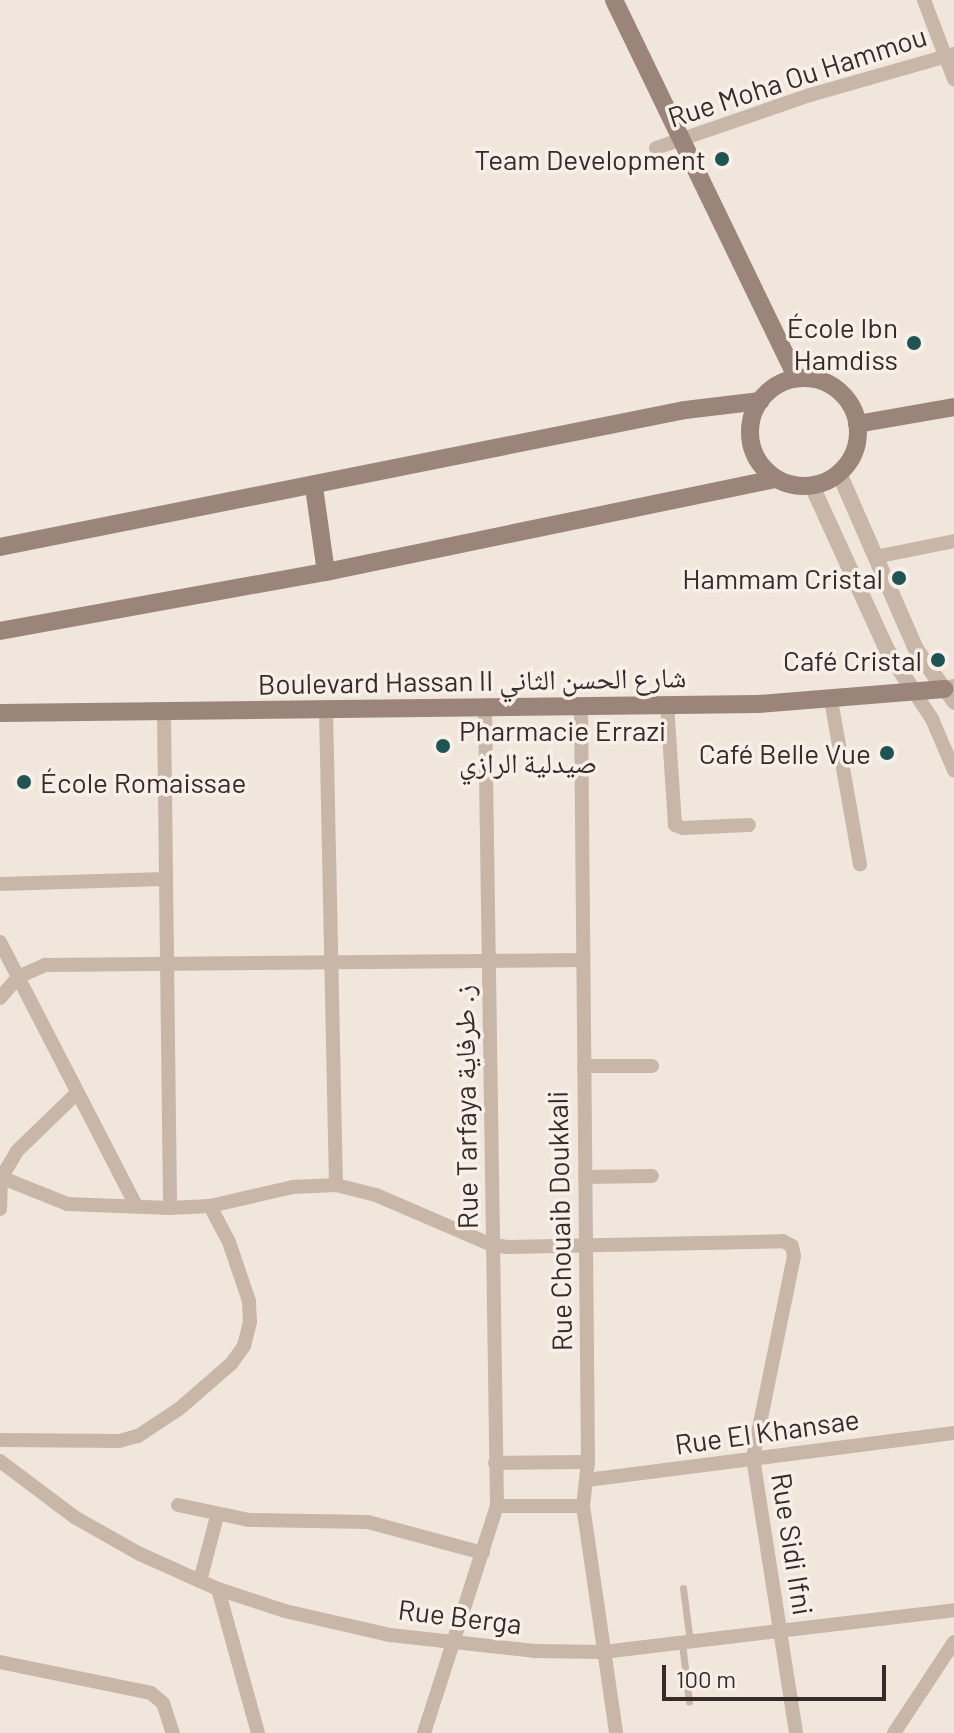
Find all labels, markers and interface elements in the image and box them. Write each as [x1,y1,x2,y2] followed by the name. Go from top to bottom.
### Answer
[663,18,931,134] street label: Rue Moha Ou Hammou
[474,142,706,176] place label: Team Development
[713,150,731,168] marker: Team Development
[787,310,898,376] place label: École Ibn Hamdiss
[905,334,923,352] marker: École Ibn Hamdiss
[682,561,883,595] place label: Hammam Cristal
[890,569,908,587] marker: Hammam Cristal
[783,643,922,677] place label: Café Cristal
[929,651,947,669] marker: Café Cristal
[257,659,687,701] street label: Boulevard Hassan II شارع الحسن الثاني
[459,713,666,779] place label: Pharmacie Errazi صيدلية الرازي
[699,736,871,770] place label: Café Belle Vue
[434,737,452,755] marker: Pharmacie Errazi صيدلية الرازي
[878,744,896,762] marker: Café Belle Vue
[40,765,246,799] place label: École Romaissae
[15,773,33,791] marker: École Romaissae
[446,985,484,1229] street label: Rue Tarfaya ز. طرفاية
[540,1091,578,1351] street label: Rue Chouaib Doukkali
[673,1401,861,1461] street label: Rue El Khansae
[765,1470,821,1618] street label: Rue Sidi Ifni
[396,1592,524,1640] street label: Rue Berga
[666,1649,890,1699] scale bar
[676,1664,736,1693] text: 100 m

